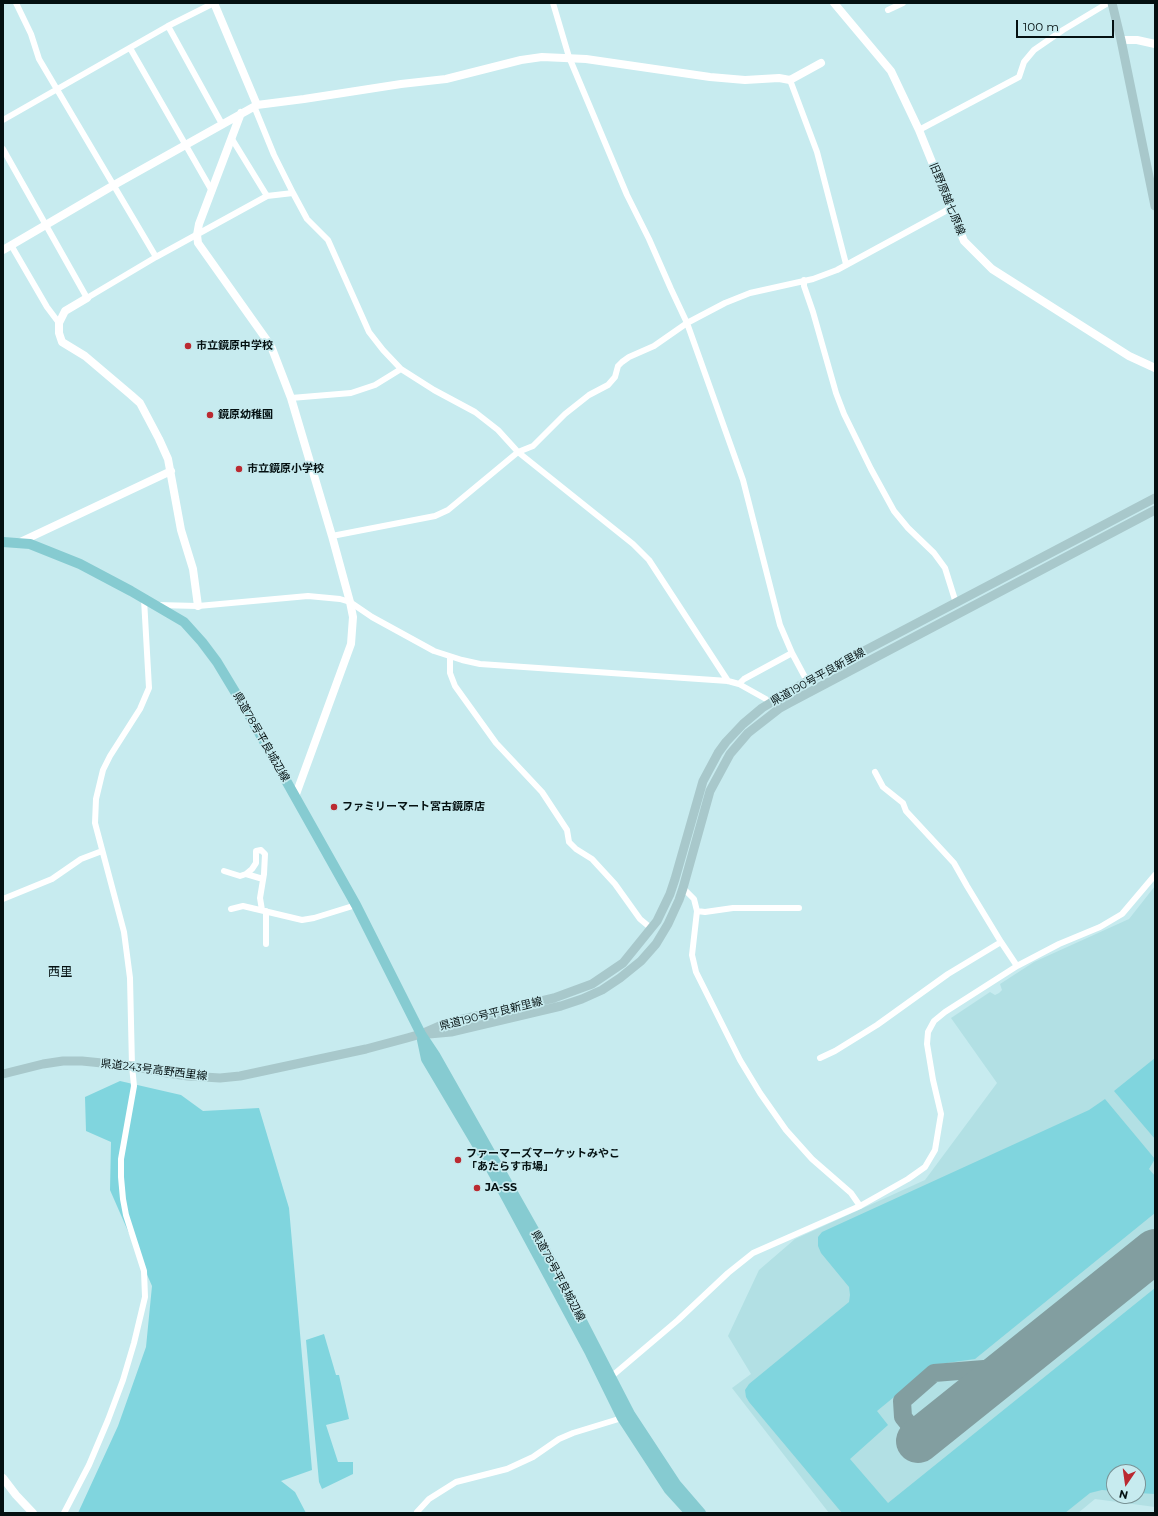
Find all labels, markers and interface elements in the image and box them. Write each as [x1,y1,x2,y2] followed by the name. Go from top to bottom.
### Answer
[1018,12,1116,38] scale bar
[1023,19,1059,34] text: 100 m
[926,161,968,237] street label: 旧野原越七原線
[196,339,273,353] place label: 市立鏡原中学校
[183,341,193,351] marker: 市立鏡原中学校
[218,408,273,422] place label: 鏡原幼稚園
[205,410,215,420] marker: 鏡原幼稚園
[247,462,324,476] place label: 市立鏡原小学校
[234,464,244,474] marker: 市立鏡原小学校
[768,646,868,708] street label: 県道190号平良新里線
[230,690,292,784] street label: 県道78号平良城辺線
[342,800,485,814] place label: ファミリーマート宮古鏡原店
[329,802,339,812] marker: ファミリーマート宮古鏡原店
[48,965,72,979] district label: 西里
[438,995,544,1033] street label: 県道190号平良新里線
[100,1057,208,1083] street label: 県道243号高野西里線
[466,1147,620,1173] place label: ファーマーズマーケットみやこ 「あたらす市場」
[453,1155,463,1165] marker: ファーマーズマーケットみやこ 「あたらす市場」
[485,1181,517,1195] place label: JA-SS
[472,1183,482,1193] marker: JA-SS
[528,1228,588,1324] street label: 県道78号平良城辺線
[1106,1464,1146,1504] north arrow
[1118,1487,1129,1503] text: N

